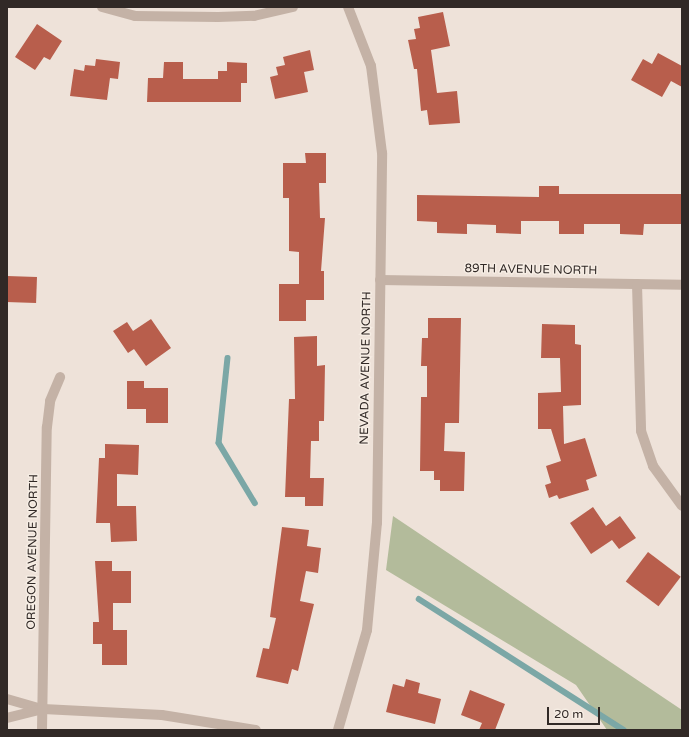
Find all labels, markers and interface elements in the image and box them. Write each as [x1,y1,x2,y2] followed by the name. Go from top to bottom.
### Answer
[465,262,597,278] street label: 89TH AVENUE NORTH
[357,291,375,445] street label: NEVADA AVENUE NORTH
[24,474,42,630] street label: OREGON AVENUE NORTH
[549,699,602,725] scale bar
[554,707,583,721] text: 20 m

